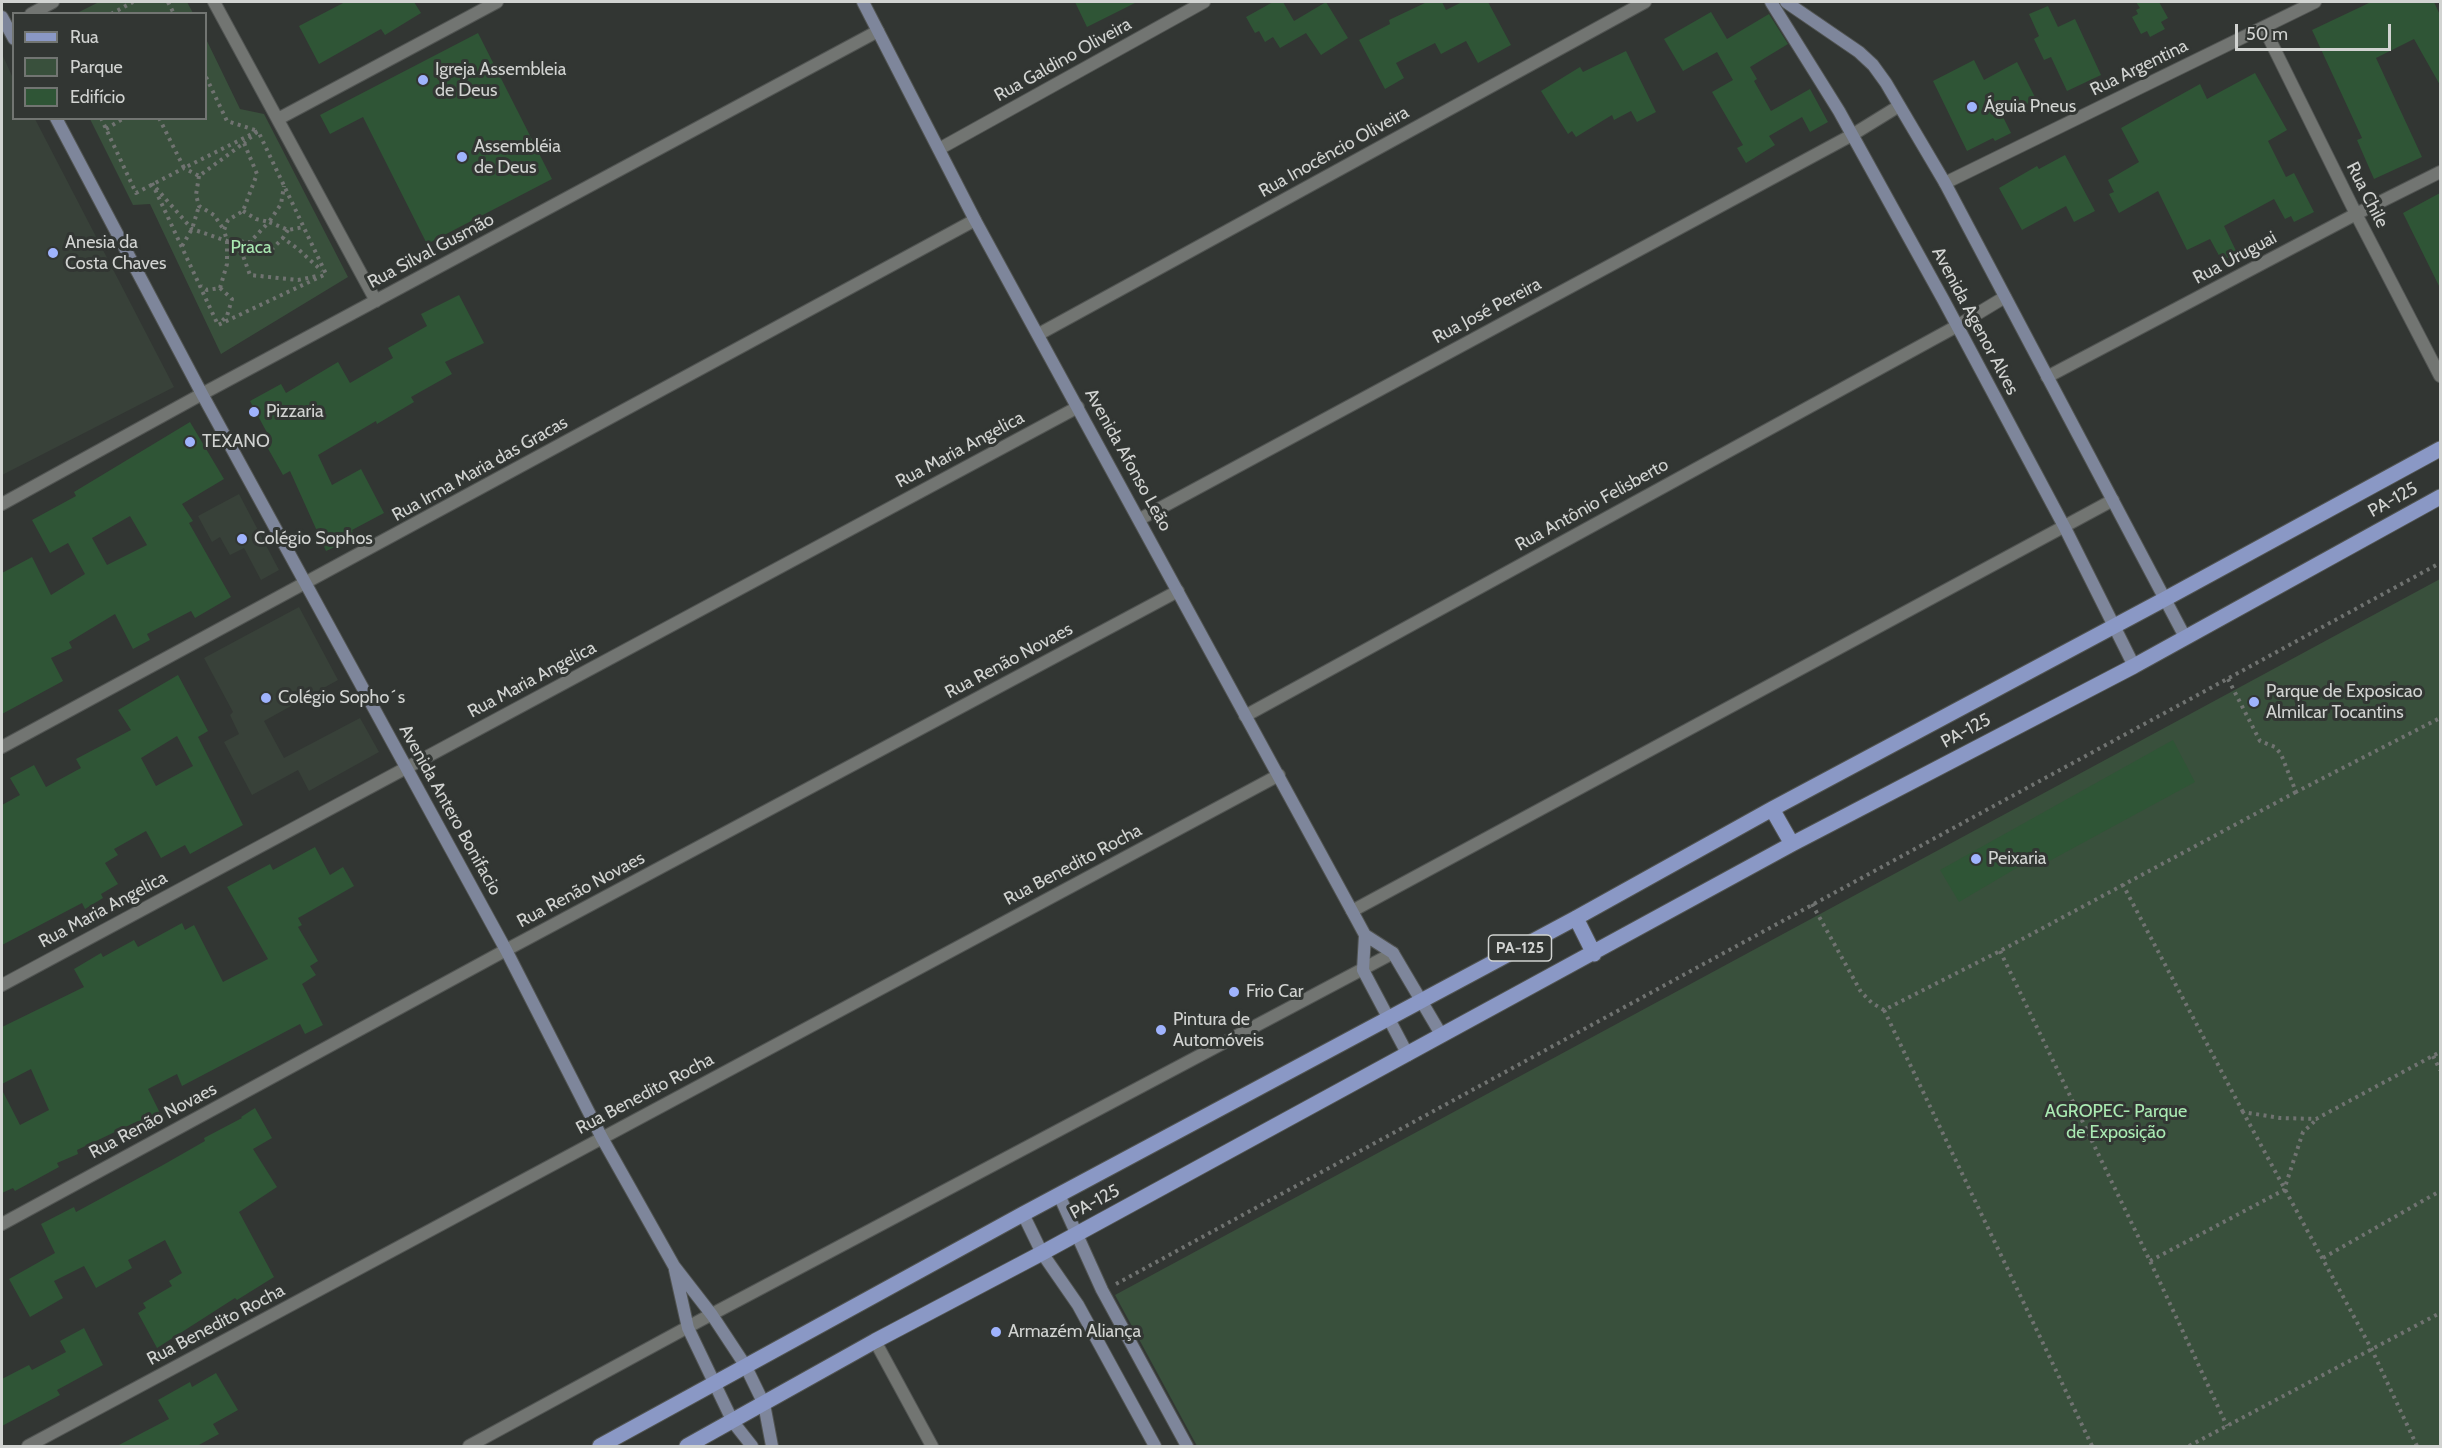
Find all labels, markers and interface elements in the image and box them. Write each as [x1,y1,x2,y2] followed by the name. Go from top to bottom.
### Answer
[12,12,207,120] legend
[2238,12,2394,50] scale bar
[991,13,1135,107] street label: Rua Galdino Oliveira
[2246,23,2288,45] text: 50 m
[70,26,99,48] text: Rua
[2087,35,2191,101] street label: Rua Argentina
[70,56,123,78] text: Parque
[435,59,566,101] place label: Igreja Assembleia de Deus
[416,73,430,87] marker: Igreja Assembleia de Deus
[70,86,125,108] text: Edifício
[1984,96,2076,118] place label: Águia Pneus
[1965,100,1979,114] marker: Águia Pneus
[1255,102,1413,202] street label: Rua Inocêncio Oliveira
[474,136,561,178] place label: Assembléia de Deus
[455,150,469,164] marker: Assembléia de Deus
[2341,159,2393,231] street label: Rua Chile
[364,209,498,293] street label: Rua Silval Gusmão
[2190,227,2280,289] street label: Rua Uruguai
[65,232,166,274] place label: Anesia da Costa Chaves
[230,237,272,259] park label: Praca
[1927,243,2023,399] street label: Avenida Agenor Alves
[46,246,60,260] marker: Anesia da Costa Chaves
[1429,273,1545,349] street label: Rua José Pereira
[1080,385,1176,535] street label: Avenida Afonso Leão
[266,401,324,423] place label: Pizzaria
[247,405,261,419] marker: Pizzaria
[892,407,1028,493] street label: Rua Maria Angelica
[388,412,572,526] street label: Rua Irma Maria das Gracas
[202,431,270,453] place label: TEXANO
[183,435,197,449] marker: TEXANO
[1512,454,1672,556] street label: Rua Antônio Felisberto
[2365,478,2421,522] street label: PA-125
[254,528,373,550] place label: Colégio Sophos
[235,532,249,546] marker: Colégio Sophos
[942,618,1076,704] street label: Rua Renão Novaes
[464,637,600,723] street label: Rua Maria Angelica
[2266,681,2423,724] place label: Parque de Exposicao Almilcar Tocantins
[278,687,405,709] place label: Colégio Sopho´s
[259,691,273,705] marker: Colégio Sopho´s
[2247,695,2261,709] marker: Parque de Exposicao Almilcar Tocantins
[1938,709,1994,753] street label: PA-125
[394,721,506,899] street label: Avenida Antero Bonifacio
[1001,820,1145,910] street label: Rua Benedito Rocha
[514,847,648,933] street label: Rua Renão Novaes
[1988,848,2046,870] place label: Peixaria
[1969,852,1983,866] marker: Peixaria
[35,867,171,953] street label: Rua Maria Angelica
[1488,935,1552,961] road number: PA-125
[1246,981,1303,1003] place label: Frio Car
[1227,985,1241,999] marker: Frio Car
[1173,1009,1264,1052] place label: Pintura de Automóveis
[1154,1023,1168,1037] marker: Pintura de Automóveis
[573,1049,717,1139] street label: Rua Benedito Rocha
[86,1078,220,1164] street label: Rua Renão Novaes
[2045,1101,2187,1144] park label: AGROPEC- Parque de Exposição
[1067,1180,1123,1224] street label: PA-125
[144,1280,288,1370] street label: Rua Benedito Rocha
[1008,1321,1141,1343] place label: Armazém Aliança
[989,1325,1003,1339] marker: Armazém Aliança

